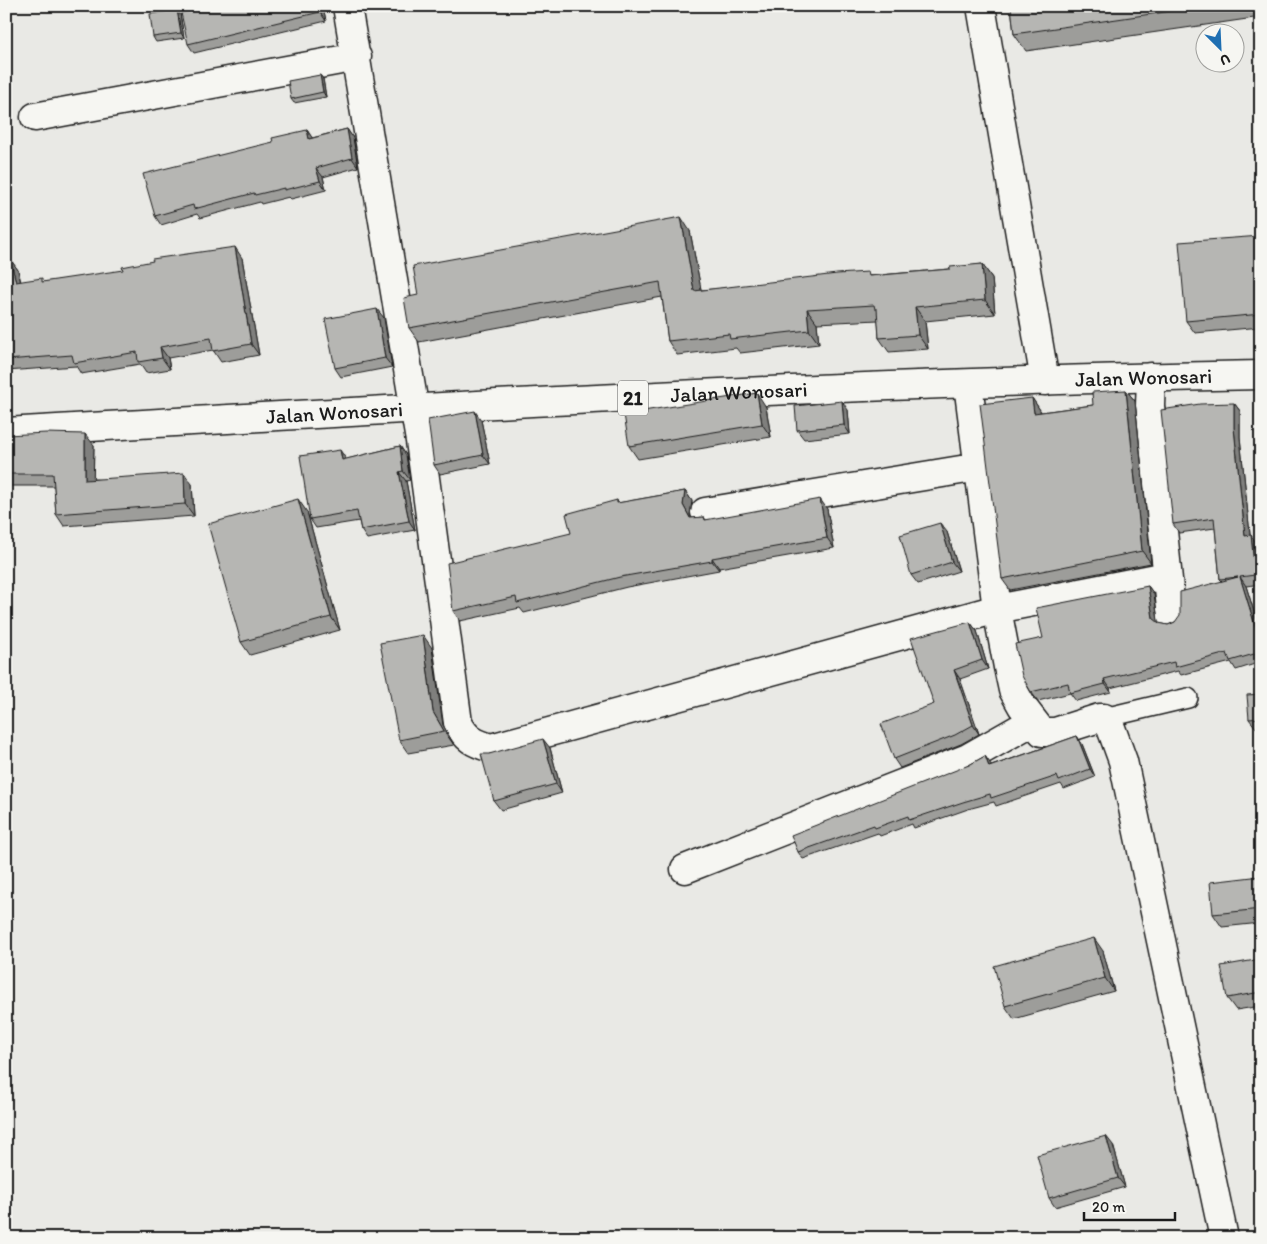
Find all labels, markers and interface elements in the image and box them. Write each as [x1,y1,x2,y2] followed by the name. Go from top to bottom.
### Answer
[1194,22,1244,72] north arrow
[1217,50,1233,69] text: U
[1075,363,1213,392] street label: Jalan Wonosari
[670,376,808,407] street label: Jalan Wonosari
[618,380,648,416] road number: 21
[265,396,404,429] street label: Jalan Wonosari
[1084,1189,1176,1221] scale bar
[1092,1198,1126,1216] text: 20 m

